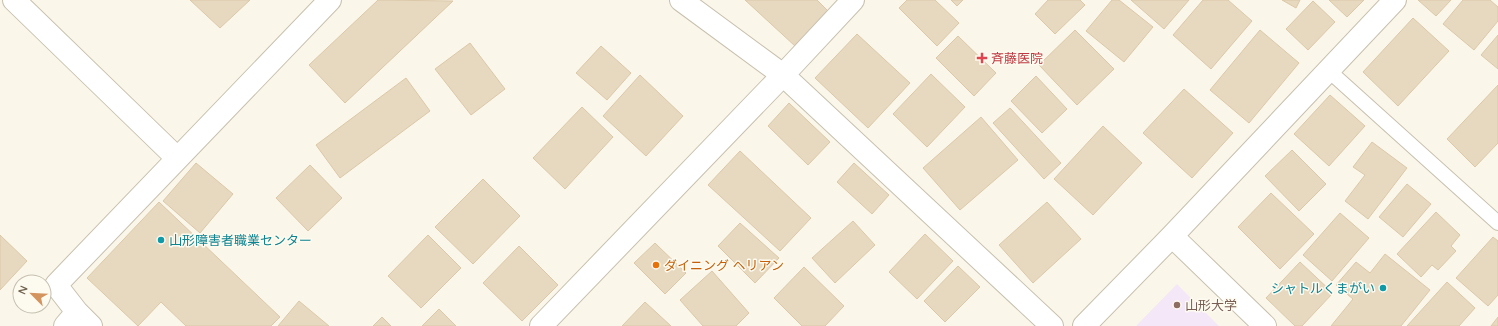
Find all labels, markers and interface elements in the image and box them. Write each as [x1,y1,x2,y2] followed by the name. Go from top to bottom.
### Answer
[991,50,1043,66] place label: 斉藤医院
[976,52,988,64] marker: 斉藤医院
[169,232,312,248] place label: 山形障害者職業センター
[156,235,166,245] marker: 山形障害者職業センター
[664,257,784,273] place label: ダイニング ヘリアン
[651,260,661,270] marker: ダイニング ヘリアン
[12,274,52,314] north arrow
[1271,280,1375,296] place label: シャトルくまがい
[15,283,31,296] text: N
[1378,283,1388,293] marker: シャトルくまがい
[1185,297,1237,313] place label: 山形大学
[1172,300,1182,310] marker: 山形大学

